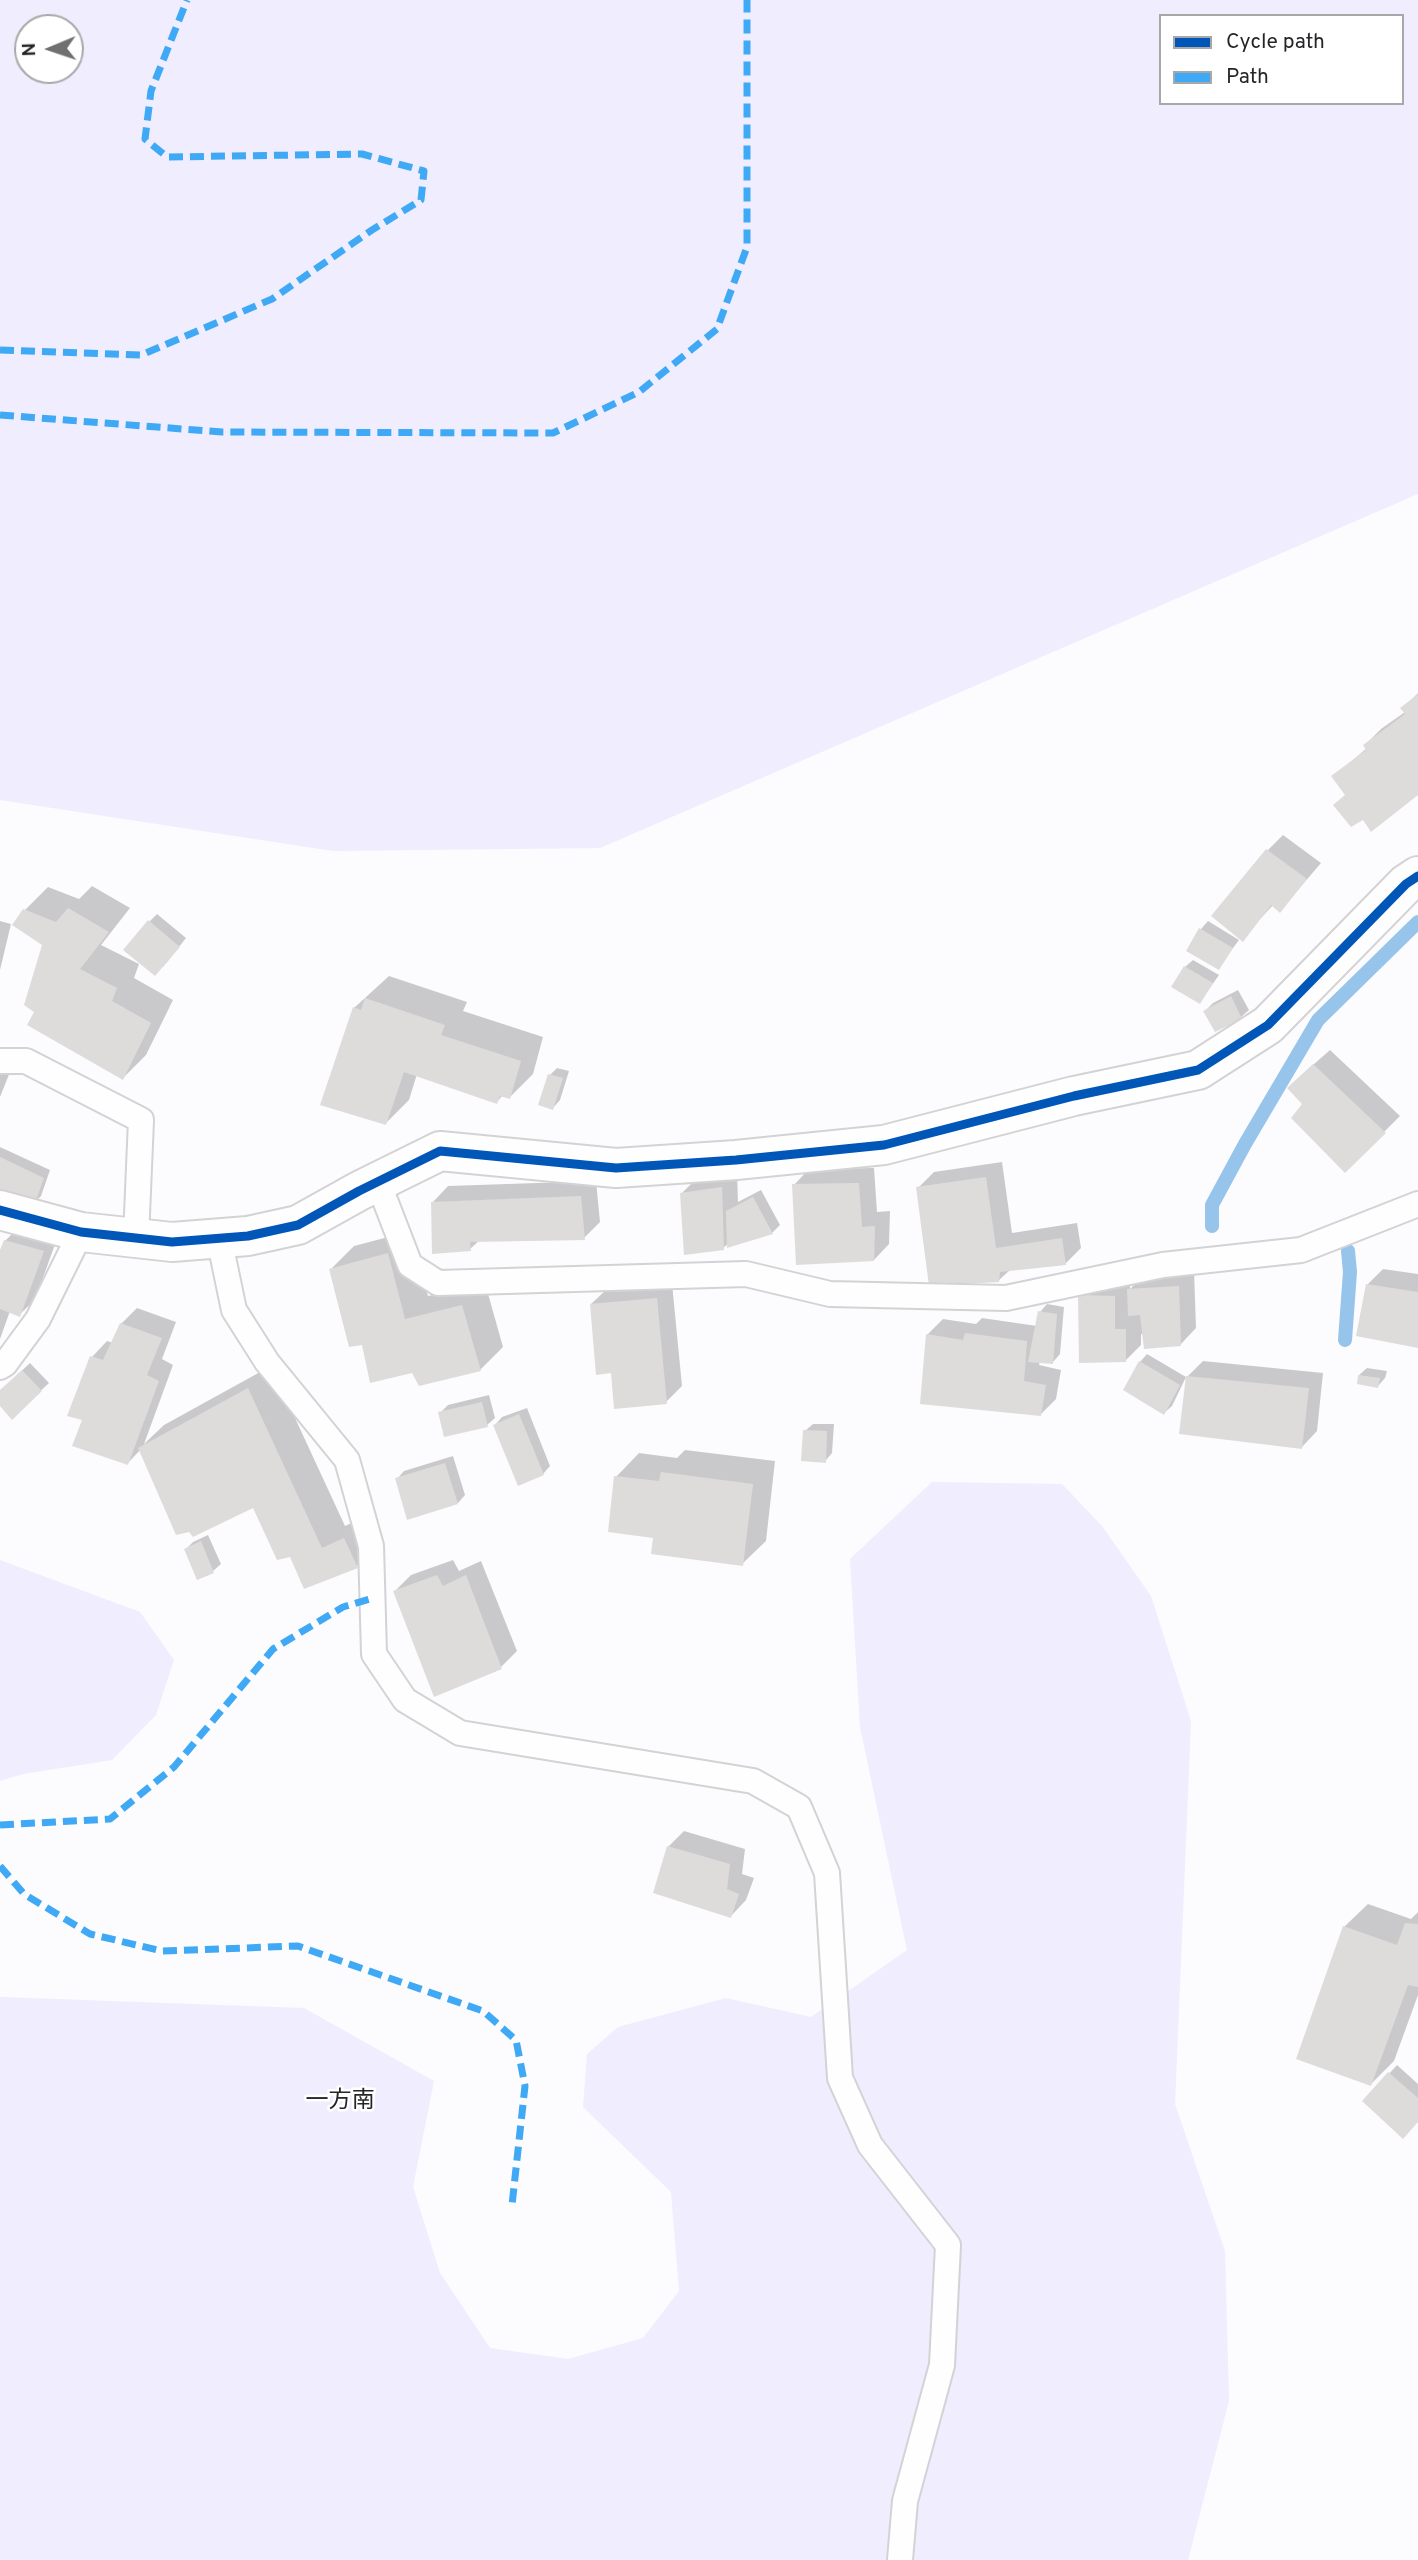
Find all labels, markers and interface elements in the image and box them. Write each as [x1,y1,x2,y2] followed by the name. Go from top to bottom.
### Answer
[14,14,84,84] north arrow
[1159,14,1404,105] legend
[1226,29,1325,56] text: Cycle path
[18,42,42,57] text: N
[1226,64,1269,91] text: Path
[306,2088,374,2116] district label: 一方南

